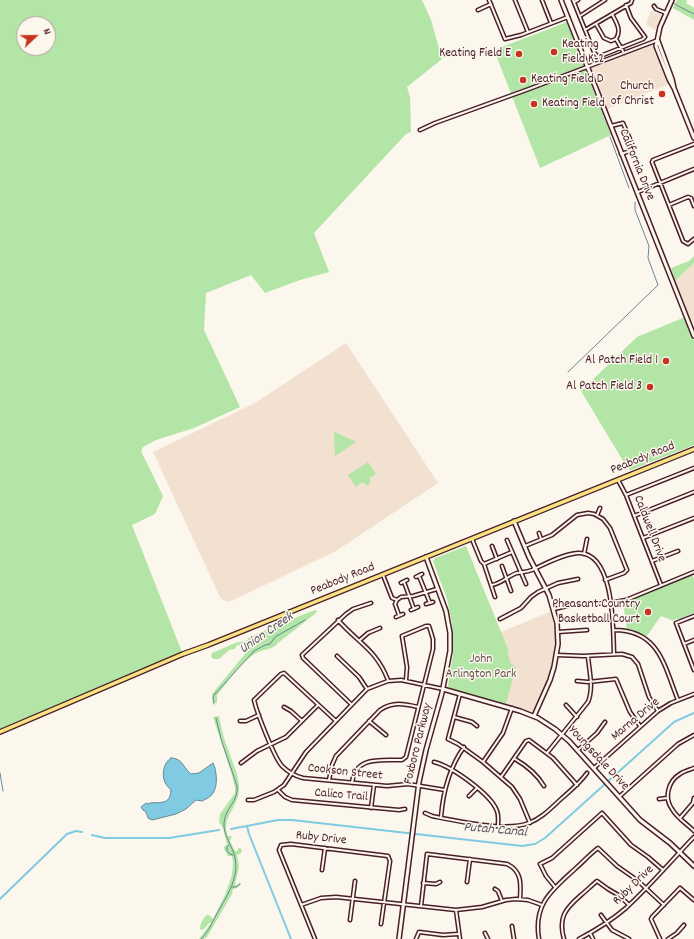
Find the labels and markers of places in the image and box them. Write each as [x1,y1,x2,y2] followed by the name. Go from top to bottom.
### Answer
[562,37,604,68] place label: Keating Field K-2
[439,46,511,62] place label: Keating Field E
[549,47,559,57] marker: Keating Field K-2
[514,49,524,59] marker: Keating Field E
[531,72,603,88] place label: Keating Field D
[518,75,528,85] marker: Keating Field D
[611,79,654,110] place label: Church of Christ
[657,89,667,99] marker: Church of Christ
[542,96,605,112] place label: Keating Field
[529,99,539,109] marker: Keating Field
[585,353,658,369] place label: Al Patch Field 1
[661,356,671,366] marker: Al Patch Field 1
[566,379,642,395] place label: Al Patch Field 3
[645,382,655,392] marker: Al Patch Field 3
[552,597,640,628] place label: Pheasant Country Basketball Court
[643,607,653,617] marker: Pheasant Country Basketball Court

